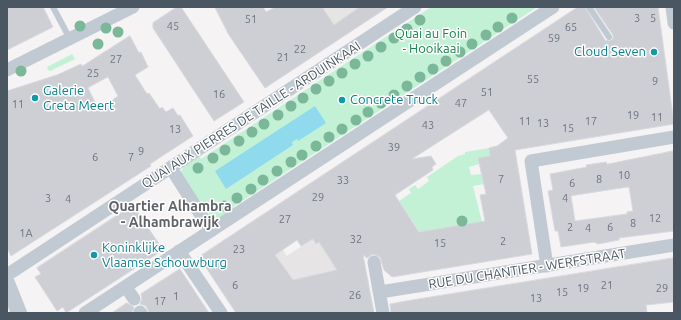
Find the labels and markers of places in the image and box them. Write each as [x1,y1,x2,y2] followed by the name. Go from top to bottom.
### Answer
[574,44,646,60] place label: Cloud Seven
[649,47,659,57] marker: Cloud Seven
[43,83,114,114] place label: Galerie Greta Meert
[350,92,438,108] place label: Concrete Truck
[30,93,40,103] marker: Galerie Greta Meert
[337,95,347,105] marker: Concrete Truck
[102,240,227,271] place label: Koninklijke Vlaamse Schouwburg
[89,250,99,260] marker: Koninklijke Vlaamse Schouwburg

